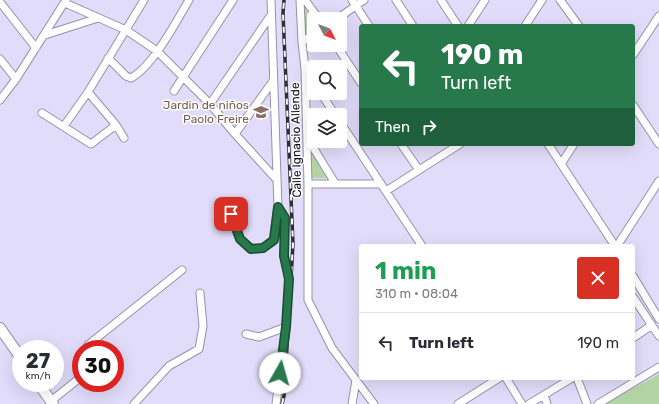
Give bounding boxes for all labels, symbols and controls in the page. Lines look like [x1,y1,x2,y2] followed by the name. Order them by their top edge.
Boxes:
[307,12,347,52] north arrow
[307,12,347,148] map controls
[441,38,524,71] text: 190 m
[375,40,427,92] icon: left
[307,60,347,100] button: search
[441,72,511,94] text: Turn left
[288,82,304,198] street label: Calle Ignacio Allende
[163,98,249,126] place label: Jardin de niños Paolo Freire
[252,103,270,121] school or university icon: Jardin de niños Paolo Freire
[307,108,347,148] button: layers
[418,116,440,138] icon: right
[375,118,410,136] text: Then
[214,197,248,231] pin
[220,203,242,225] icon: arrive
[375,257,436,285] text: 1 min
[577,257,619,299] button: close
[375,286,458,301] text: 310 m · 08:04
[375,332,397,354] icon: left
[409,334,474,352] text: Turn left
[577,334,619,352] text: 190 m
[72,340,124,392] speed limit sign: 30
[26,349,50,373] text: 27
[259,352,301,394] position arrow
[26,370,50,382] text: km/h

